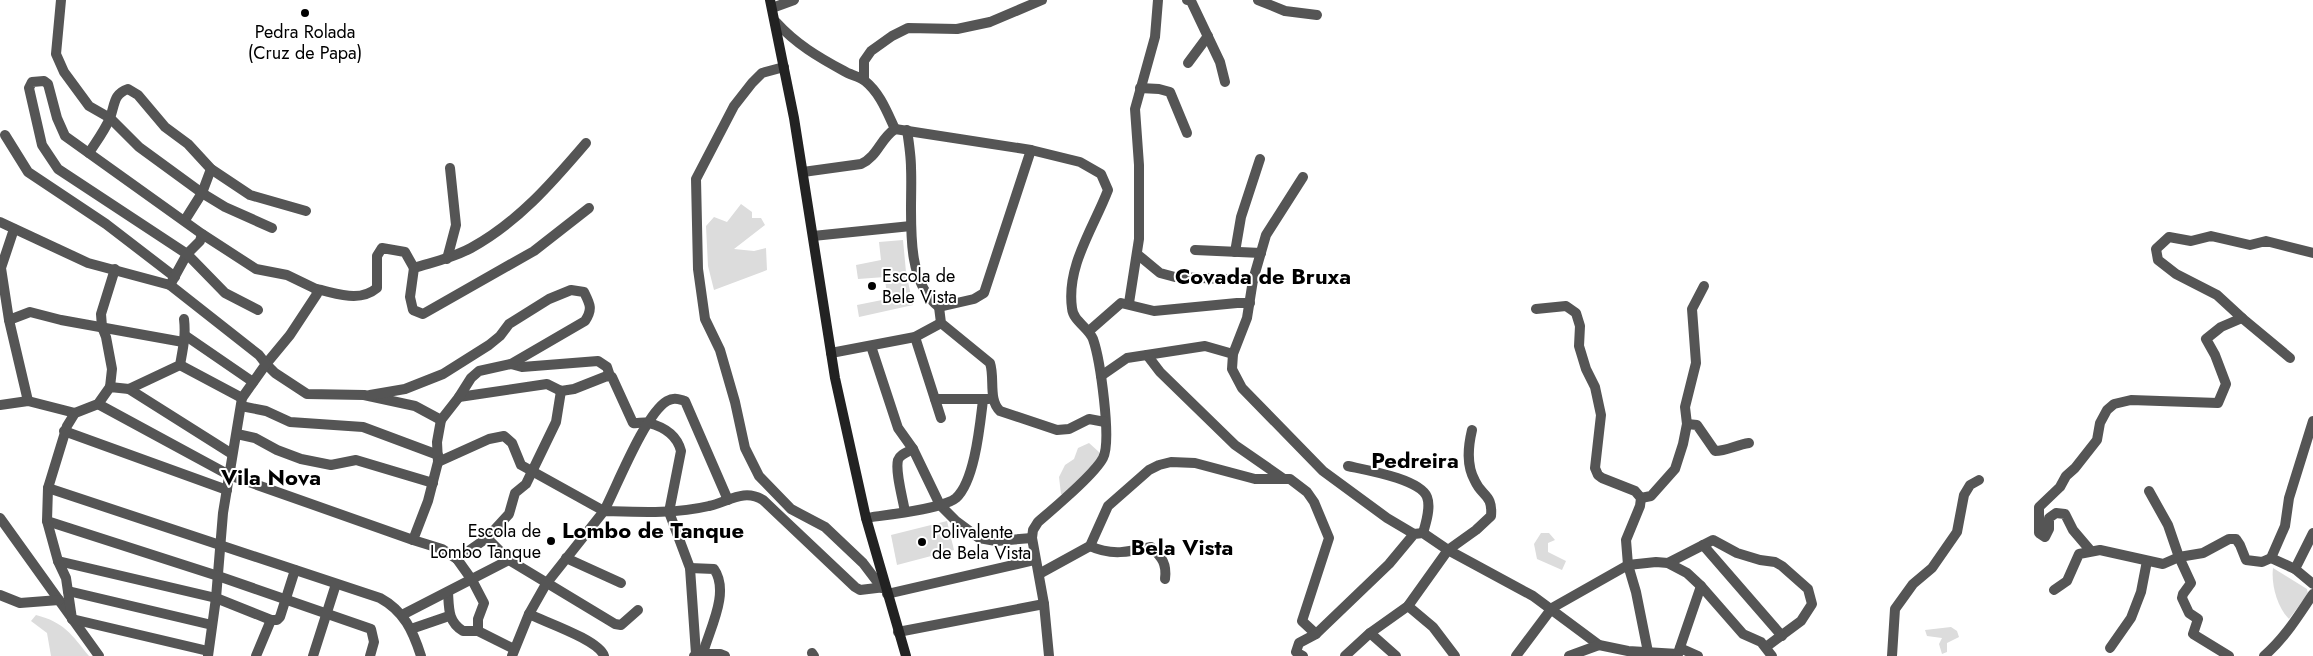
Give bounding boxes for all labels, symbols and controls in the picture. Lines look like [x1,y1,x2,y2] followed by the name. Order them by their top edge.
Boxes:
[299,7,311,19] marker: Pedra Rolada (Cruz de Papa)
[248,19,362,66] place label: Pedra Rolada (Cruz de Papa)
[1175,260,1351,292] district label: Covada de Bruxa
[882,263,957,310] place label: Escola de Bele Vista
[866,280,878,292] marker: Escola de Bele Vista
[1371,444,1459,476] district label: Pedreira
[220,461,321,493] district label: Vila Nova
[562,514,744,546] district label: Lombo de Tanque
[430,518,541,565] place label: Escola de Lombo Tanque
[932,519,1031,566] place label: Polivalente de Bela Vista
[1131,531,1233,563] district label: Bela Vista
[545,535,557,547] marker: Escola de Lombo Tanque
[916,536,928,548] marker: Polivalente de Bela Vista

